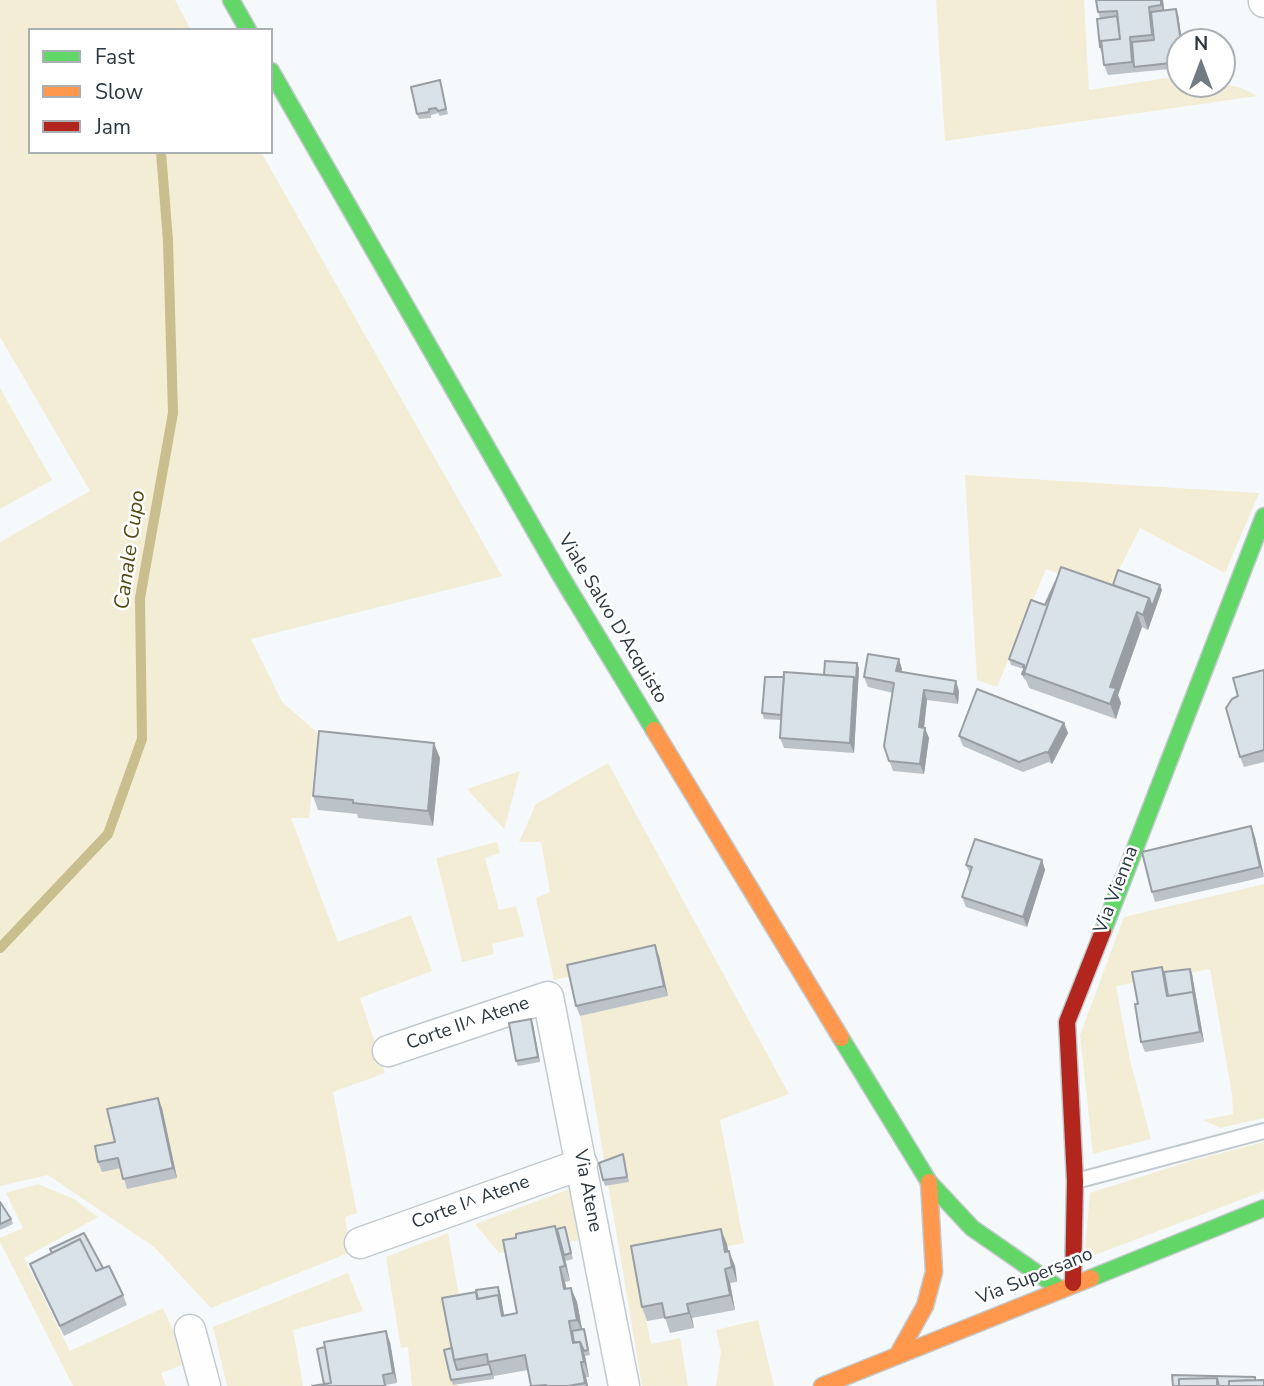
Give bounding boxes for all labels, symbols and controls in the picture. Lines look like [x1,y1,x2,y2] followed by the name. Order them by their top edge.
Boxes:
[28,28,273,154] legend
[1166,28,1236,98] north arrow
[1194,31,1208,57] text: N
[95,43,135,71] text: Fast
[95,78,143,106] text: Slow
[95,113,131,141] text: Jam
[110,489,152,611] water label: Canale Cupo
[552,530,672,708] street label: Viale Salvo D'Acquisto
[1090,843,1144,937] street label: Via Vienna
[403,992,533,1056] street label: Corte II^ Atene
[568,1148,606,1234] street label: Via Atene
[409,1171,533,1235] street label: Corte I^ Atene
[974,1243,1096,1311] street label: Via Supersano

